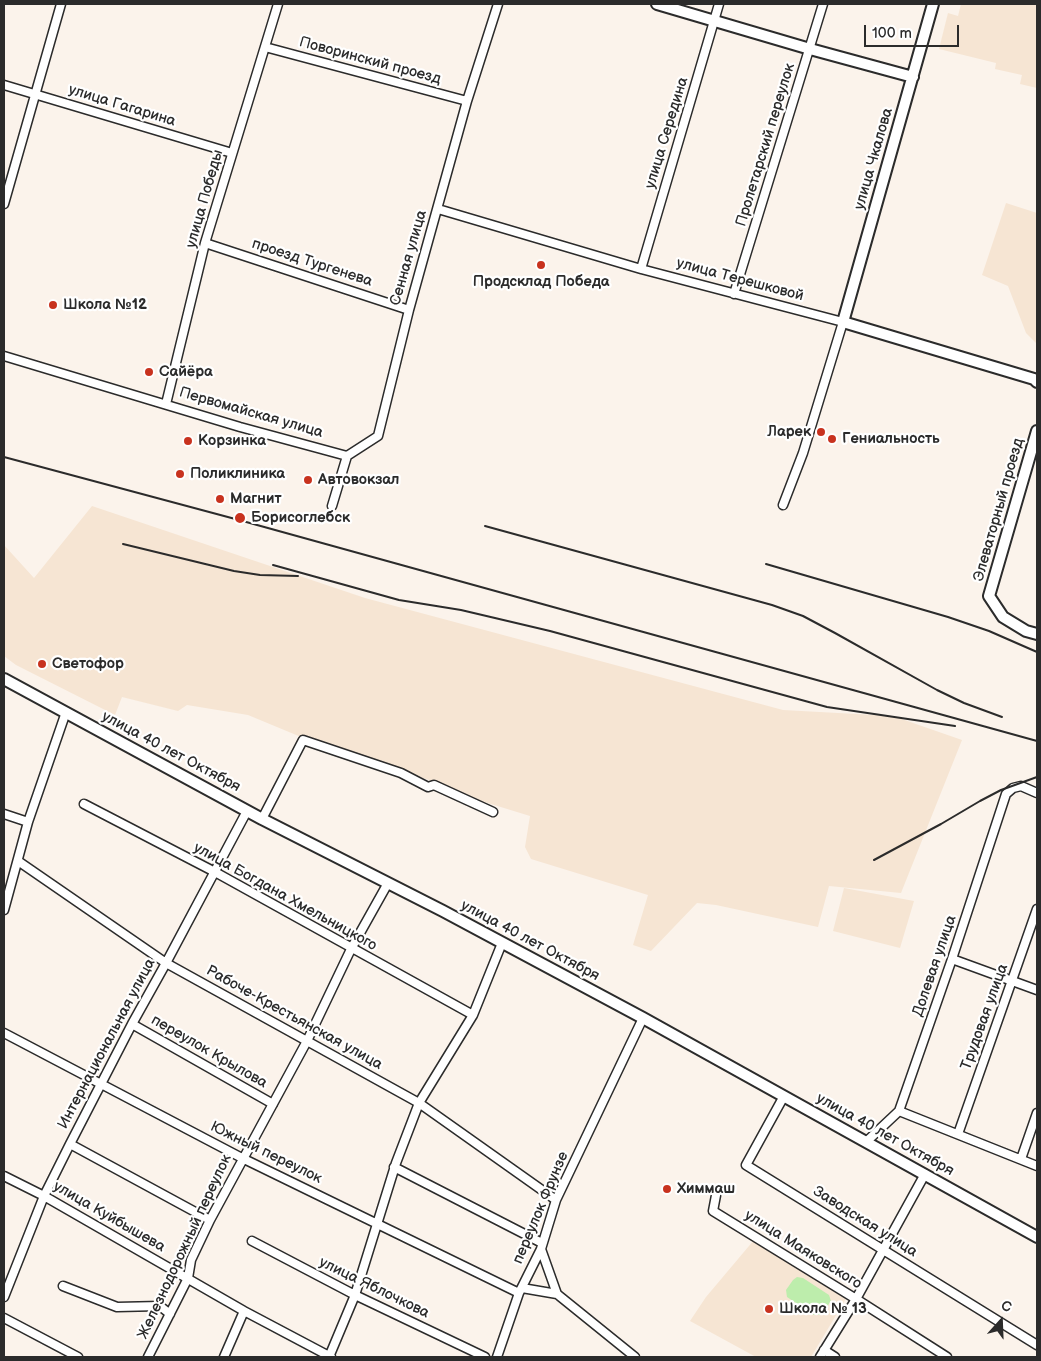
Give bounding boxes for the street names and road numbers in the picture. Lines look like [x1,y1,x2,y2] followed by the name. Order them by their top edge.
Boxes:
[297,33,443,89] street label: Поворинский проезд
[733,61,799,229] street label: Пролетарский переулок
[641,75,693,191] street label: улица Середина
[66,81,178,131] street label: улица Гагарина
[851,106,897,212] street label: улица Чкалова
[182,148,228,250] street label: улица Победы
[387,208,431,308] street label: Сенная улица
[250,235,374,291] street label: проезд Тургенева
[674,254,806,306] street label: улица Терешковой
[177,384,325,442] street label: Первомайская улица
[970,436,1028,584] street label: Элеваторный проезд
[99,708,243,796] street label: улица 40 лет Октября
[190,839,380,955] street label: улица Богдана Хмельницкого
[458,897,602,985] street label: улица 40 лет Октября
[909,913,961,1019] street label: Долевая улица
[54,956,160,1132] street label: Интернациональная улица
[957,961,1013,1073] street label: Трудовая улица
[203,962,385,1074] street label: Рабоче-Крестьянская улица
[148,1011,270,1093] street label: переулок Крылова
[813,1090,957,1180] street label: улица 40 лет Октября
[207,1118,325,1188] street label: Южный переулок
[509,1149,573,1267] street label: переулок Фрунзе
[134,1152,236,1342] street label: Железнодорожный переулок
[50,1178,168,1256] street label: улица Куйбышева
[809,1183,921,1261] street label: Заводская улица
[741,1207,865,1293] street label: улица Маяковского
[316,1253,432,1323] street label: улица Яблочкова

